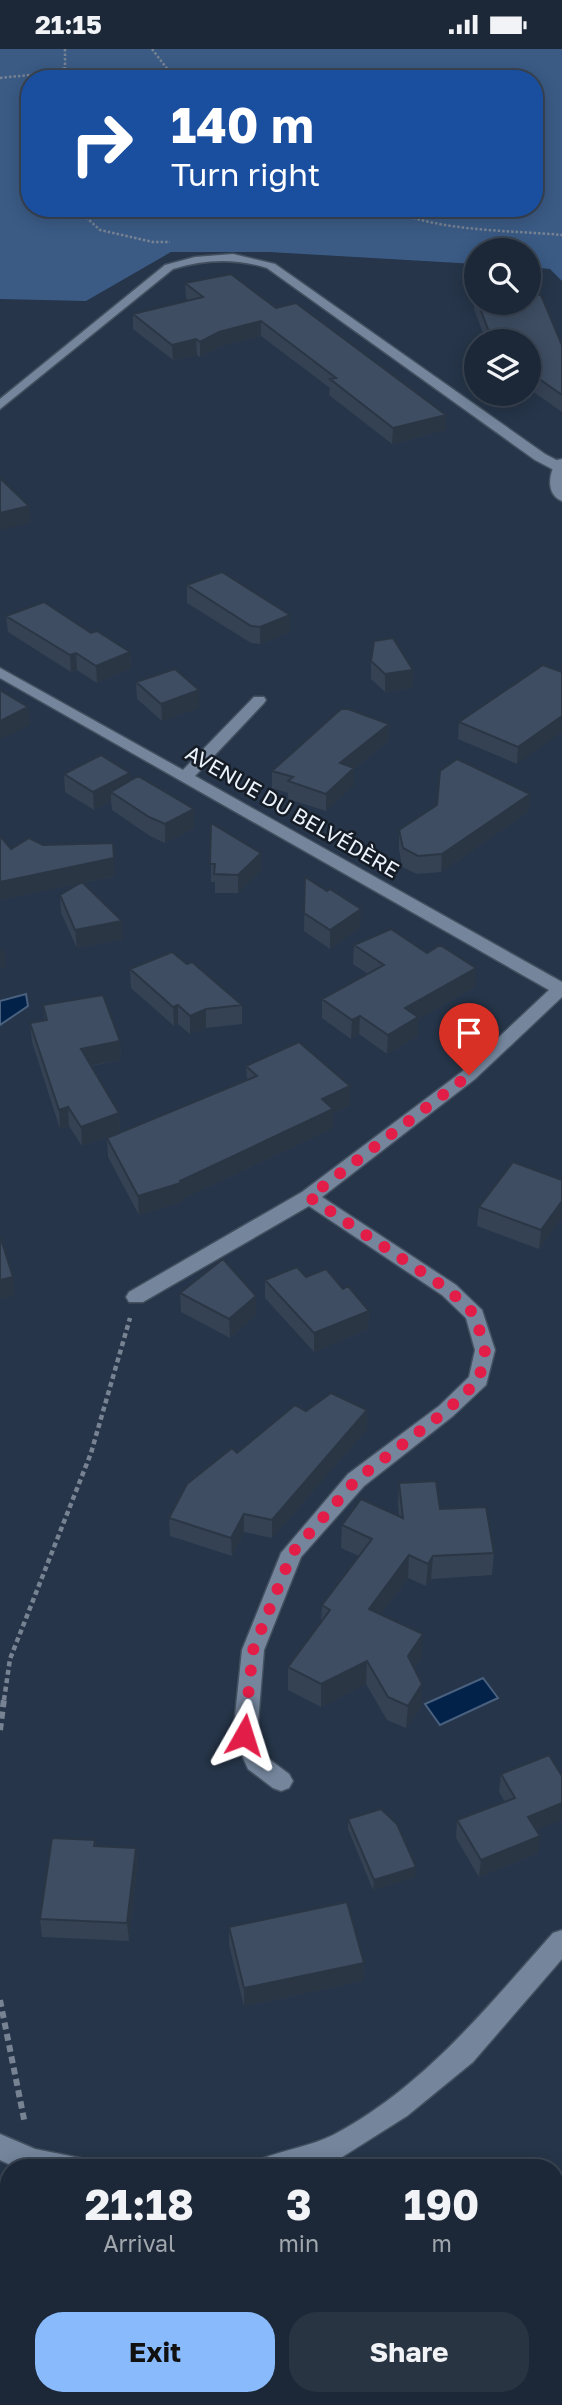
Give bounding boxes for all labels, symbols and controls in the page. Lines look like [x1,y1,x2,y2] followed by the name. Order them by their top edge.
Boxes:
[35,9,102,40] text: 21:15
[171,95,314,154] text: 140 m
[56,98,147,189] icon: right
[171,155,320,193] text: Turn right
[464,238,541,406] map controls
[464,238,541,315] button: search
[464,329,541,406] button: layers
[181,739,404,883] street label: AVENUE DU BELVÉDÈRE
[439,1003,499,1075] pin
[450,1014,488,1052] icon: arrive
[207,1698,281,1772] position arrow
[85,2179,194,2229] text: 21:18
[286,2179,312,2229] text: 3
[404,2179,479,2229] text: 190
[103,2229,175,2257] text: Arrival
[278,2229,319,2257] text: min
[431,2229,452,2257] text: m
[35,2312,275,2392] button: Exit
[289,2312,529,2392] button: Share

